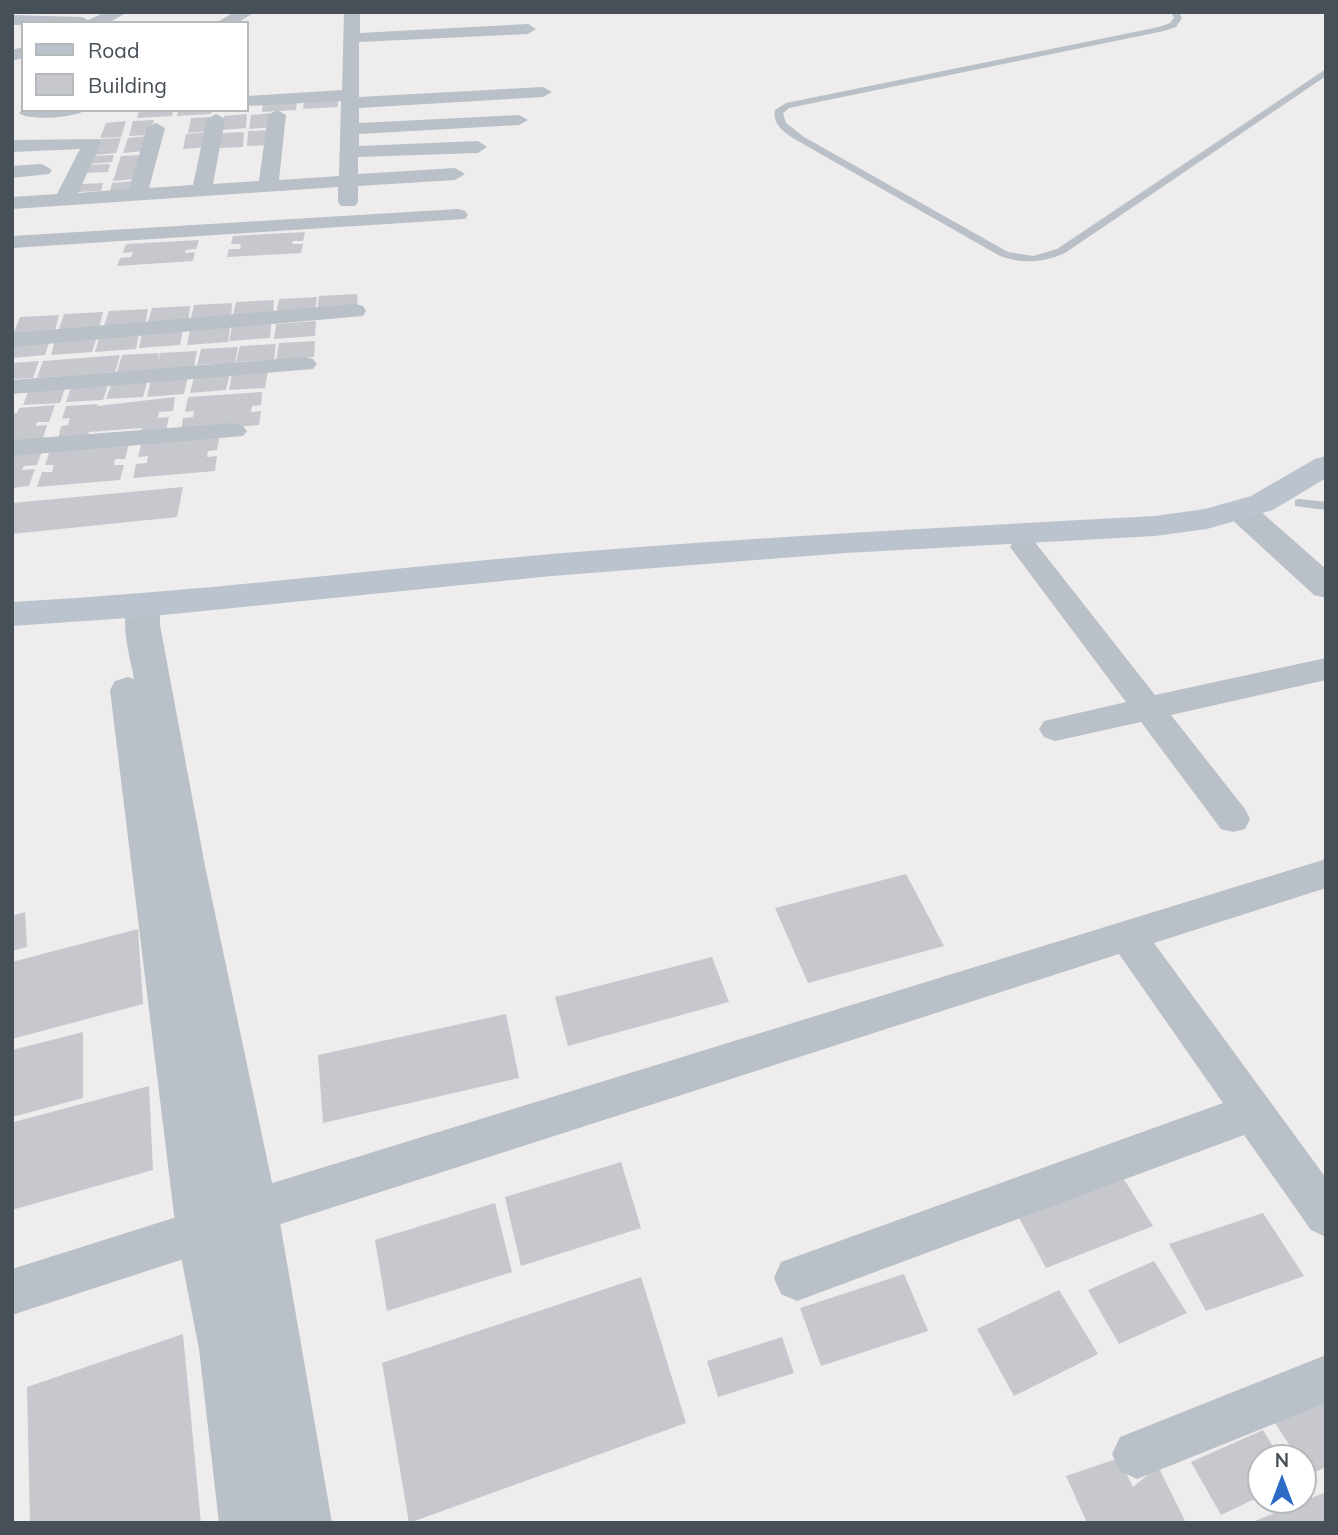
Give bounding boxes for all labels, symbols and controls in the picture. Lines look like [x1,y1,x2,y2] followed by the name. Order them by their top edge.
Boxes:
[21,21,248,112] legend
[88,37,139,63] text: Road
[88,72,167,98] text: Building
[1247,1444,1317,1514] north arrow
[1275,1448,1289,1472] text: N

